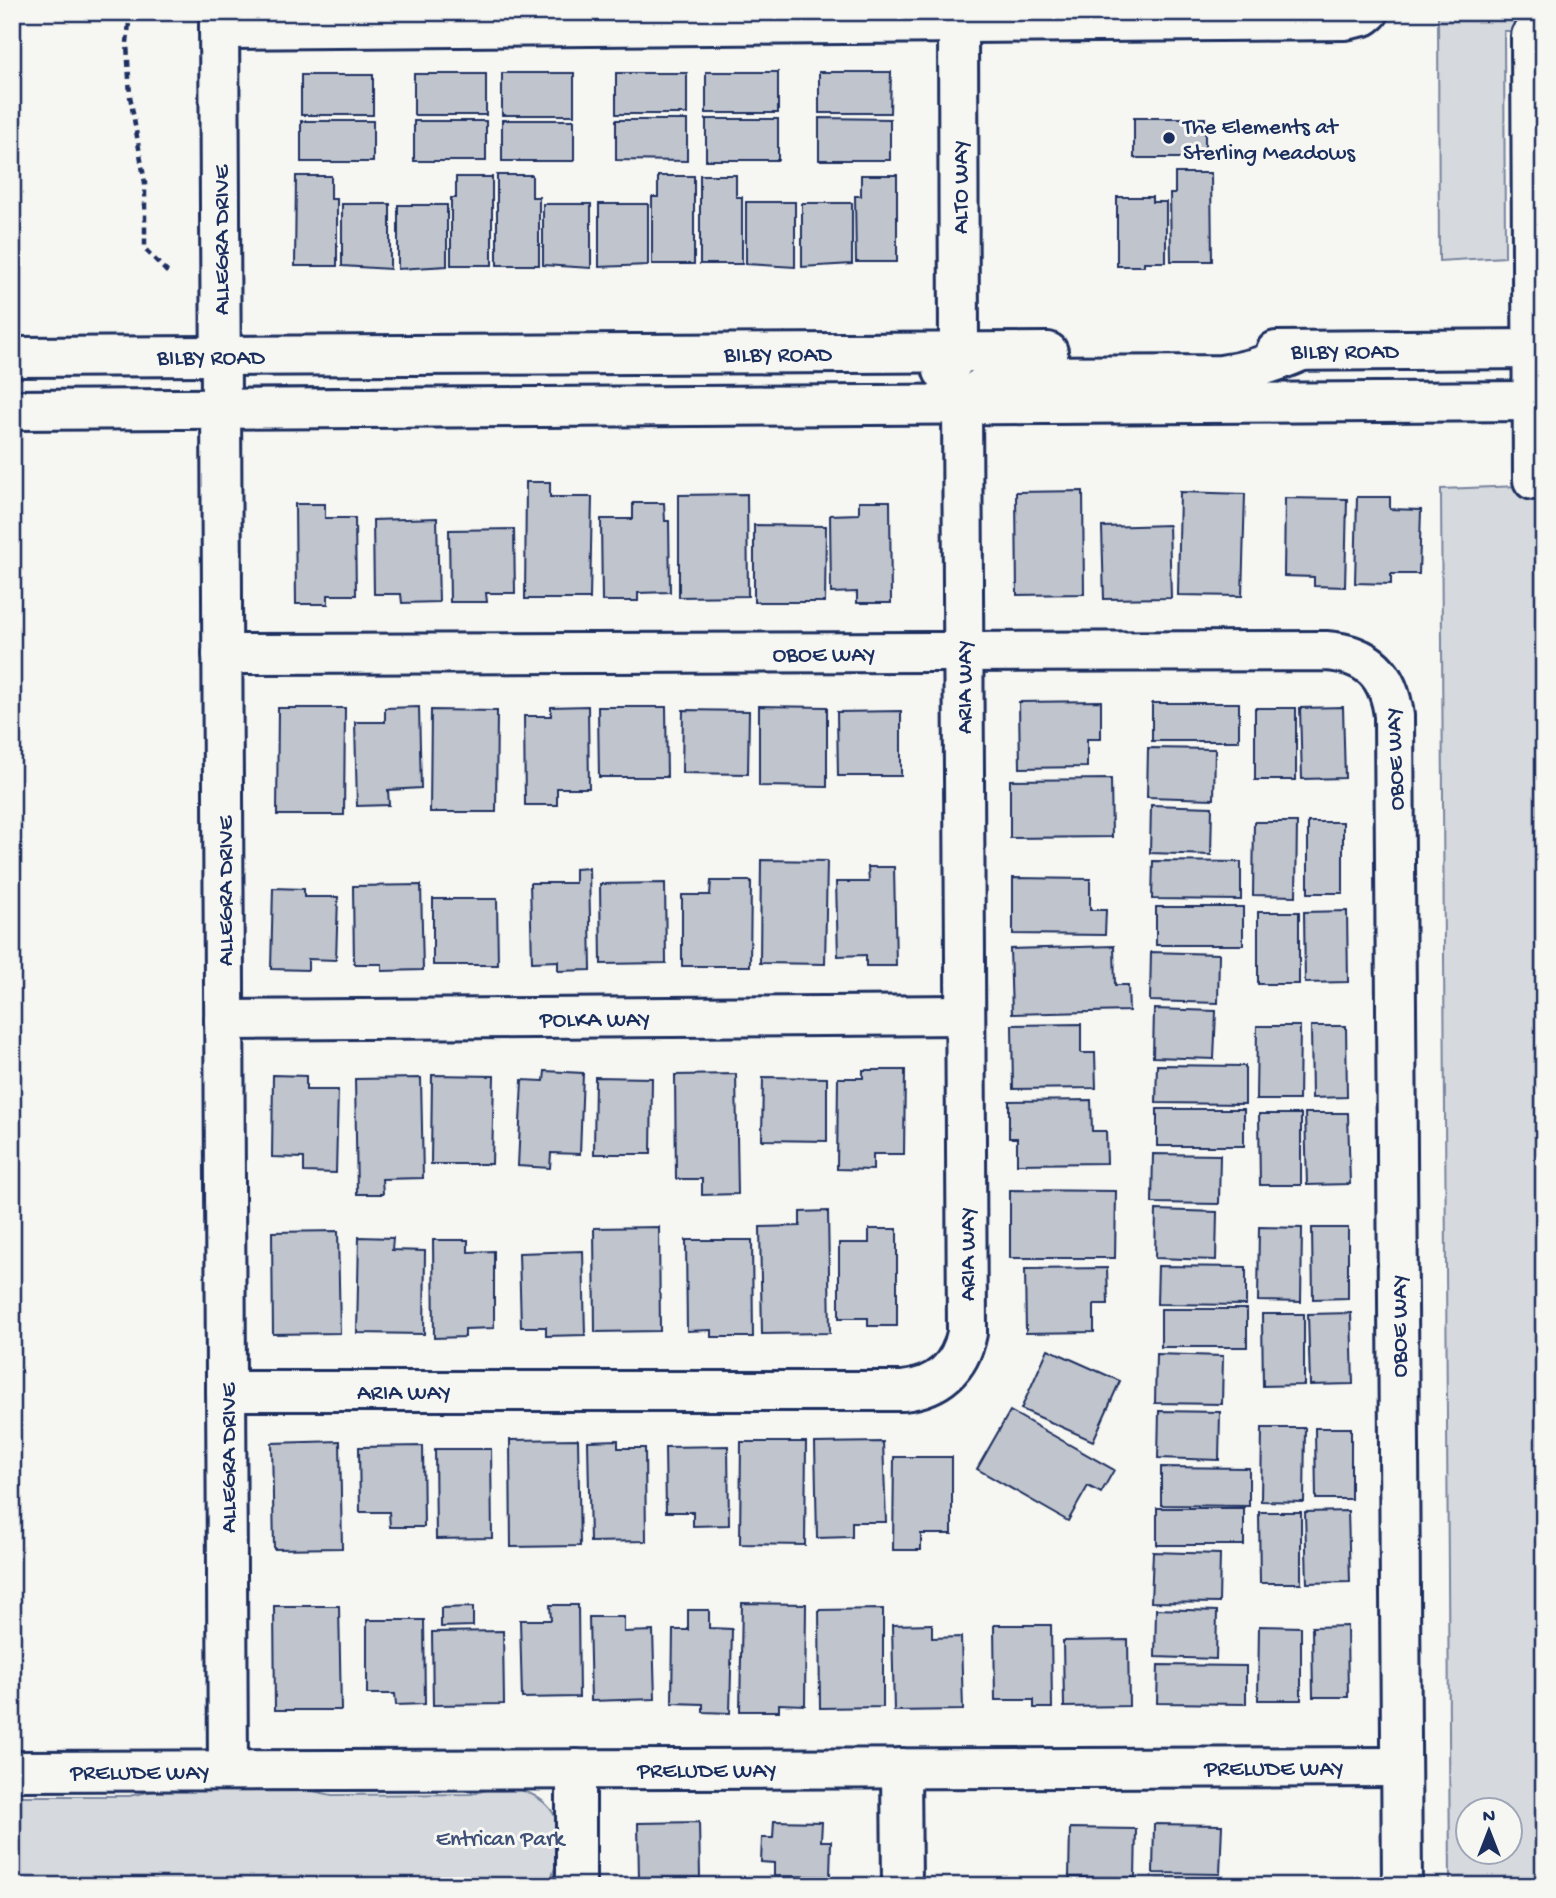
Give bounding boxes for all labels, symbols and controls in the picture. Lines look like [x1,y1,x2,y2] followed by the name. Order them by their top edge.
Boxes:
[1181,115,1355,168] place label: The Elements at Sterling Meadows
[1161,130,1177,146] marker: The Elements at Sterling Meadows
[949,140,976,234] street label: ALTO WAY
[210,163,237,315] street label: ALLEGRA DRIVE
[1290,340,1400,367] street label: BILBY ROAD
[723,343,833,370] street label: BILBY ROAD
[156,346,266,373] street label: BILBY ROAD
[953,640,980,734] street label: ARIA WAY
[772,643,876,670] street label: OBOE WAY
[1381,707,1412,811] street label: OBOE WAY
[214,814,241,966] street label: ALLEGRA DRIVE
[539,1008,650,1035] street label: POLKA WAY
[956,1207,983,1301] street label: ARIA WAY
[1388,1274,1415,1378] street label: OBOE WAY
[217,1381,244,1533] street label: ALLEGRA DRIVE
[357,1381,451,1408] street label: ARIA WAY
[1203,1757,1344,1784] street label: PRELUDE WAY
[636,1759,777,1786] street label: PRELUDE WAY
[69,1761,210,1788] street label: PRELUDE WAY
[1454,1797,1524,1867] north arrow
[1483,1806,1495,1829] text: N
[436,1827,567,1854] park label: Entrican Park

